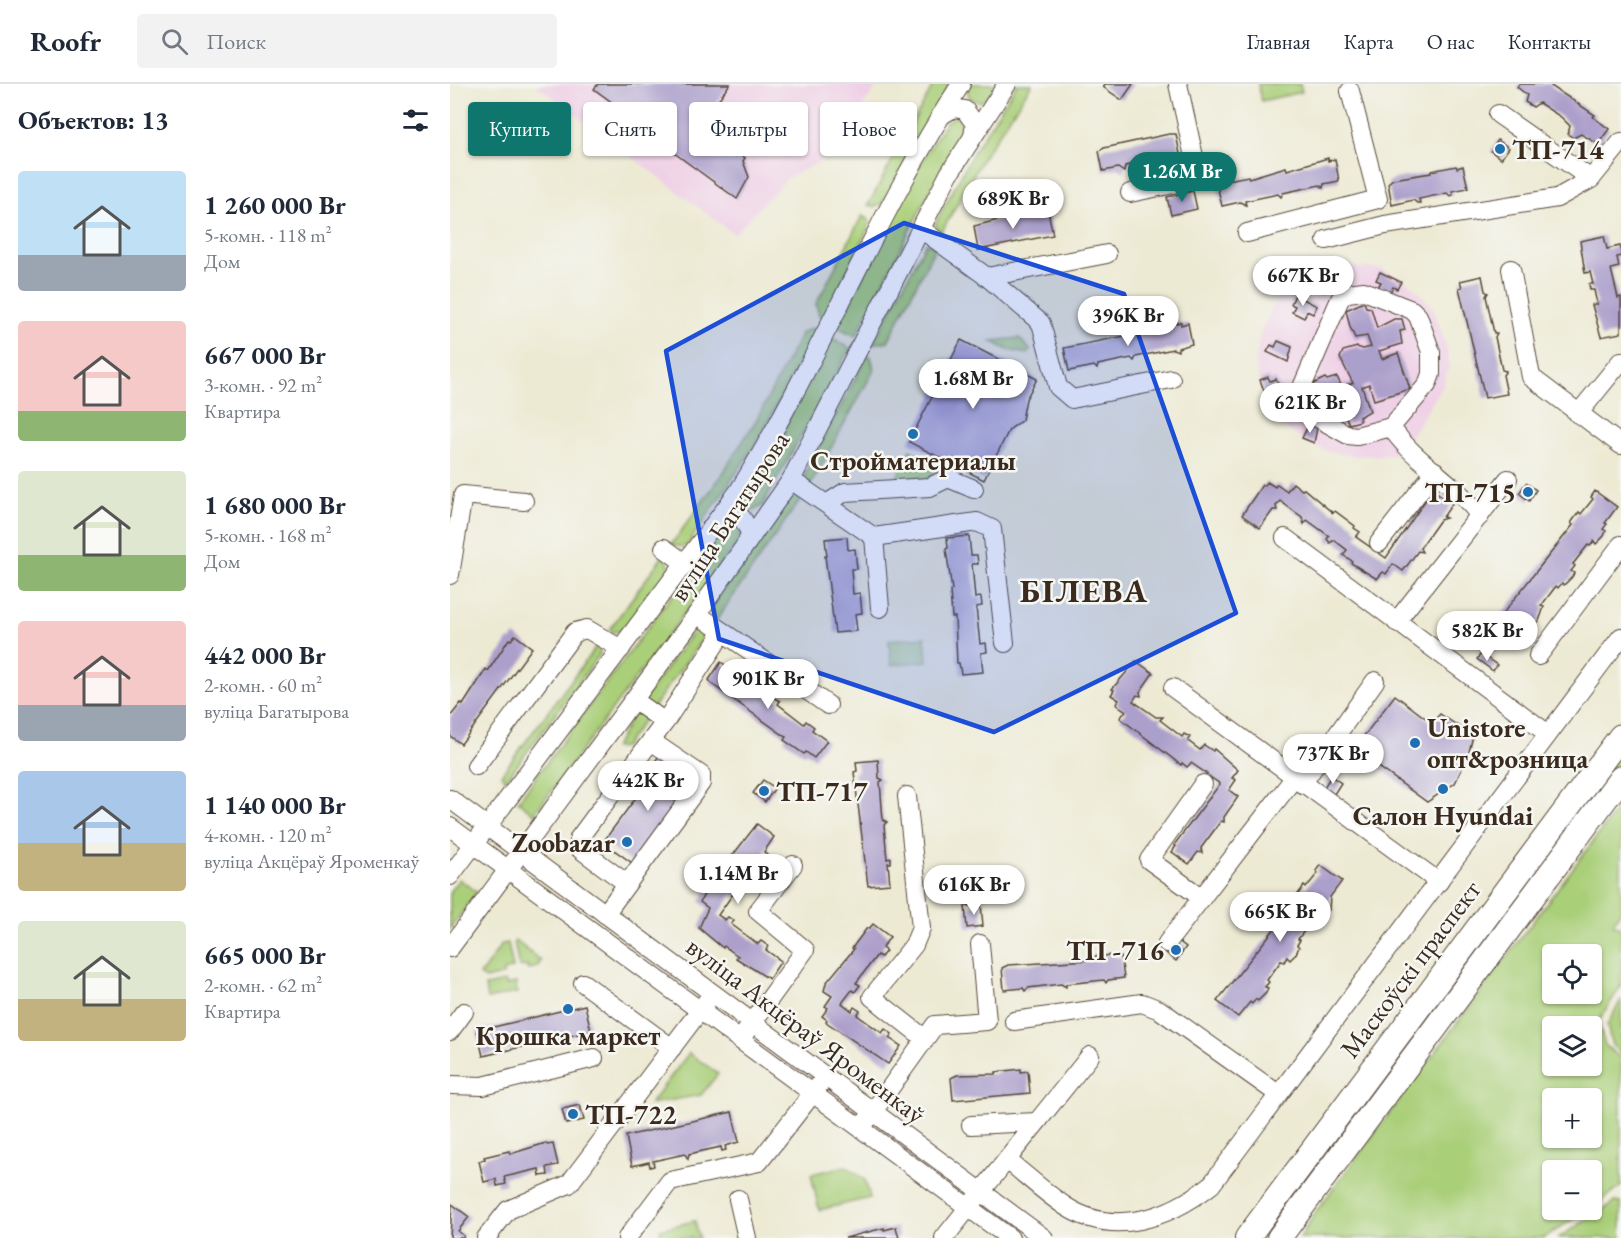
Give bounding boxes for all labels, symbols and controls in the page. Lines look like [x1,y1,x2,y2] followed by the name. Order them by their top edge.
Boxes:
[137,14,557,68] search box
[30,23,101,59] text: Roofr
[158,25,191,58] icon: search
[206,27,266,56] text: Поиск
[1246,28,1310,55] text: Главная
[1343,28,1394,55] text: Карта
[1427,28,1475,55] text: О нас
[1508,28,1591,55] text: Контакты
[468,102,571,156] chip: Купить
[583,102,677,156] chip: Снять
[689,102,808,156] chip: Фильтры
[820,102,917,156] chip: Новое
[18,103,169,137] text: Объектов: 13
[399,104,432,137] icon: filters
[1512,132,1604,167] place label: ТП-714
[1493,142,1507,156] marker: ТП-714
[1120,152,1244,203] pin: 1.26M Br
[1142,158,1222,184] text: 1.26M Br
[958,179,1068,230] pin: 689K Br
[977,185,1049,211] text: 689K Br
[204,188,346,222] text: 1 260 000 Br
[66,195,138,267] icon: home
[204,222,332,248] text: 5-комн. · 118 m²
[204,248,240,274] text: Дом
[1248,256,1358,307] pin: 667K Br
[1267,262,1339,288] text: 667K Br
[1073,296,1183,347] pin: 396K Br
[1092,302,1164,328] text: 396K Br
[204,338,326,372] text: 667 000 Br
[66,345,138,417] icon: home
[911,359,1035,410] pin: 1.68M Br
[933,365,1013,391] text: 1.68M Br
[204,372,322,398] text: 3-комн. · 92 m²
[1255,383,1365,434] pin: 621K Br
[1274,389,1346,415] text: 621K Br
[204,398,281,424] text: Квартира
[661,424,797,608] street label: вуліца Багатырова
[906,427,920,441] marker: Стройматериалы
[810,443,1016,478] place label: Стройматериалы
[1425,475,1516,510] place label: ТП-715
[1521,485,1535,499] marker: ТП-715
[204,488,346,522] text: 1 680 000 Br
[66,495,138,567] icon: home
[204,522,332,548] text: 5-комн. · 168 m²
[204,548,240,574] text: Дом
[1019,569,1149,612] district label: БІЛЕВА
[1432,611,1542,662] pin: 582K Br
[1451,617,1523,643] text: 582K Br
[204,638,326,672] text: 442 000 Br
[66,645,138,717] icon: home
[713,659,823,710] pin: 901K Br
[732,665,804,691] text: 901K Br
[204,672,322,698] text: 2-комн. · 60 m²
[204,698,349,724] text: вуліца Багатырова
[1427,710,1589,776] place label: Unistore опт&розница
[1278,734,1388,785] pin: 737K Br
[1408,736,1422,750] marker: Unistore опт&розница
[1297,740,1369,766] text: 737K Br
[593,761,703,812] pin: 442K Br
[612,767,684,793] text: 442K Br
[776,774,868,809] place label: ТП-717
[1436,782,1450,796] marker: Салон Hyundai
[757,784,771,798] marker: ТП-717
[204,788,346,822] text: 1 140 000 Br
[66,795,138,867] icon: home
[1353,798,1533,833] place label: Салон Hyundai
[204,822,332,848] text: 4-комн. · 120 m²
[512,825,616,860] place label: Zoobazar
[620,835,634,849] marker: Zoobazar
[204,848,419,874] text: вуліца Акцёраў Яроменкаў
[676,854,800,905] pin: 1.14M Br
[698,860,778,886] text: 1.14M Br
[919,865,1029,916] pin: 616K Br
[938,871,1010,897] text: 616K Br
[1332,873,1488,1065] street label: Маскоўскі праспект
[1225,892,1335,943] pin: 665K Br
[1244,898,1316,924] text: 665K Br
[679,929,933,1132] street label: вуліца Акцёраў Яроменкаў
[1066,933,1164,968] place label: ТП -716
[204,938,326,972] text: 665 000 Br
[1169,943,1183,957] marker: ТП -716
[1542,944,1602,1220] map controls
[1542,944,1602,1004] button: locate
[66,945,138,1017] icon: home
[204,972,322,998] text: 2-комн. · 62 m²
[204,998,281,1024] text: Квартира
[561,1002,575,1016] marker: Крошка маркет
[1542,1016,1602,1076] button: layers
[476,1018,660,1053] place label: Крошка маркет
[1542,1088,1602,1148] button: +
[585,1097,676,1132] place label: ТП-722
[566,1107,580,1121] marker: ТП-722
[1542,1160,1602,1220] button: −

